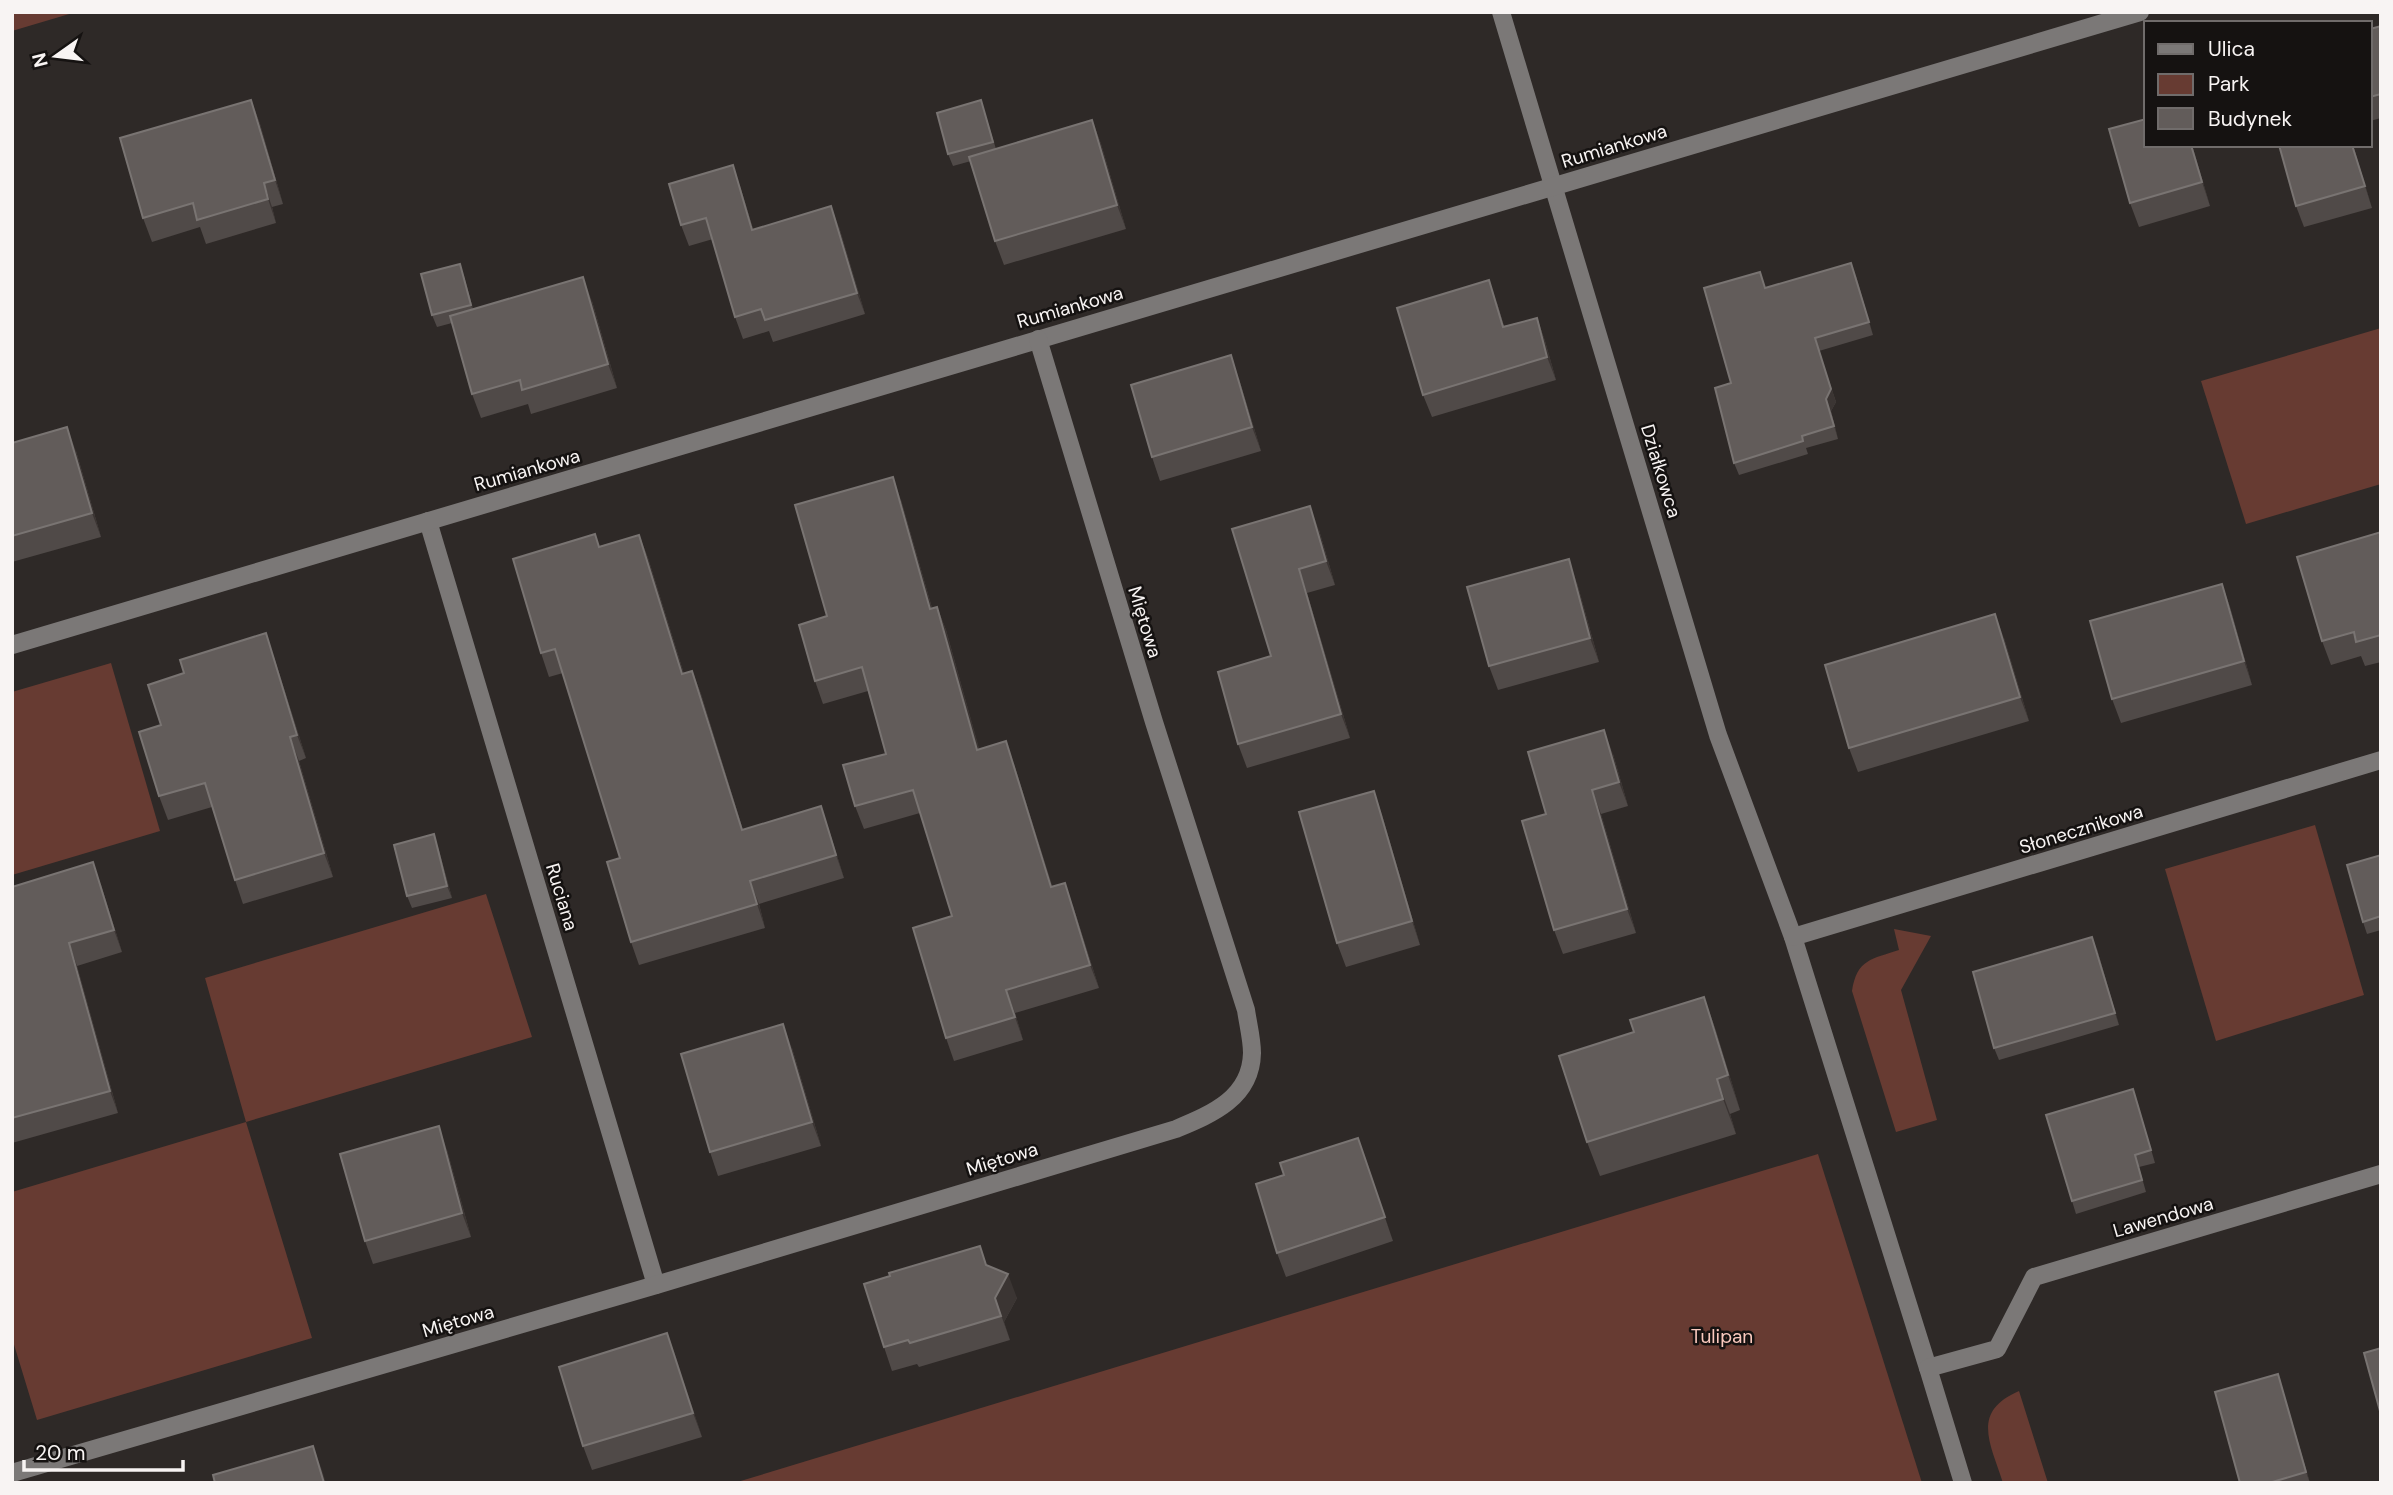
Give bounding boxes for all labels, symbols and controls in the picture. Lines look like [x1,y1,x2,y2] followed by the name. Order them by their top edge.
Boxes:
[21,21,91,91] north arrow
[2144,21,2372,147] legend
[2208,35,2255,63] text: Ulica
[26,50,54,70] text: N
[2208,70,2250,98] text: Park
[2208,105,2293,133] text: Budynek
[1558,118,1670,174] street label: Rumiankowa
[1014,280,1126,334] street label: Rumiankowa
[1635,421,1687,521] street label: Działkowca
[471,443,583,497] street label: Rumiankowa
[1122,583,1168,661] street label: Miętowa
[2016,798,2146,860] street label: Słonecznikowa
[540,860,584,934] street label: Ruciana
[963,1136,1041,1182] street label: Miętowa
[2110,1191,2216,1243] street label: Lawendowa
[419,1299,497,1343] street label: Miętowa
[1691,1324,1753,1349] park label: Tulipan
[24,1428,184,1472] scale bar
[35,1439,86,1467] text: 20 m

